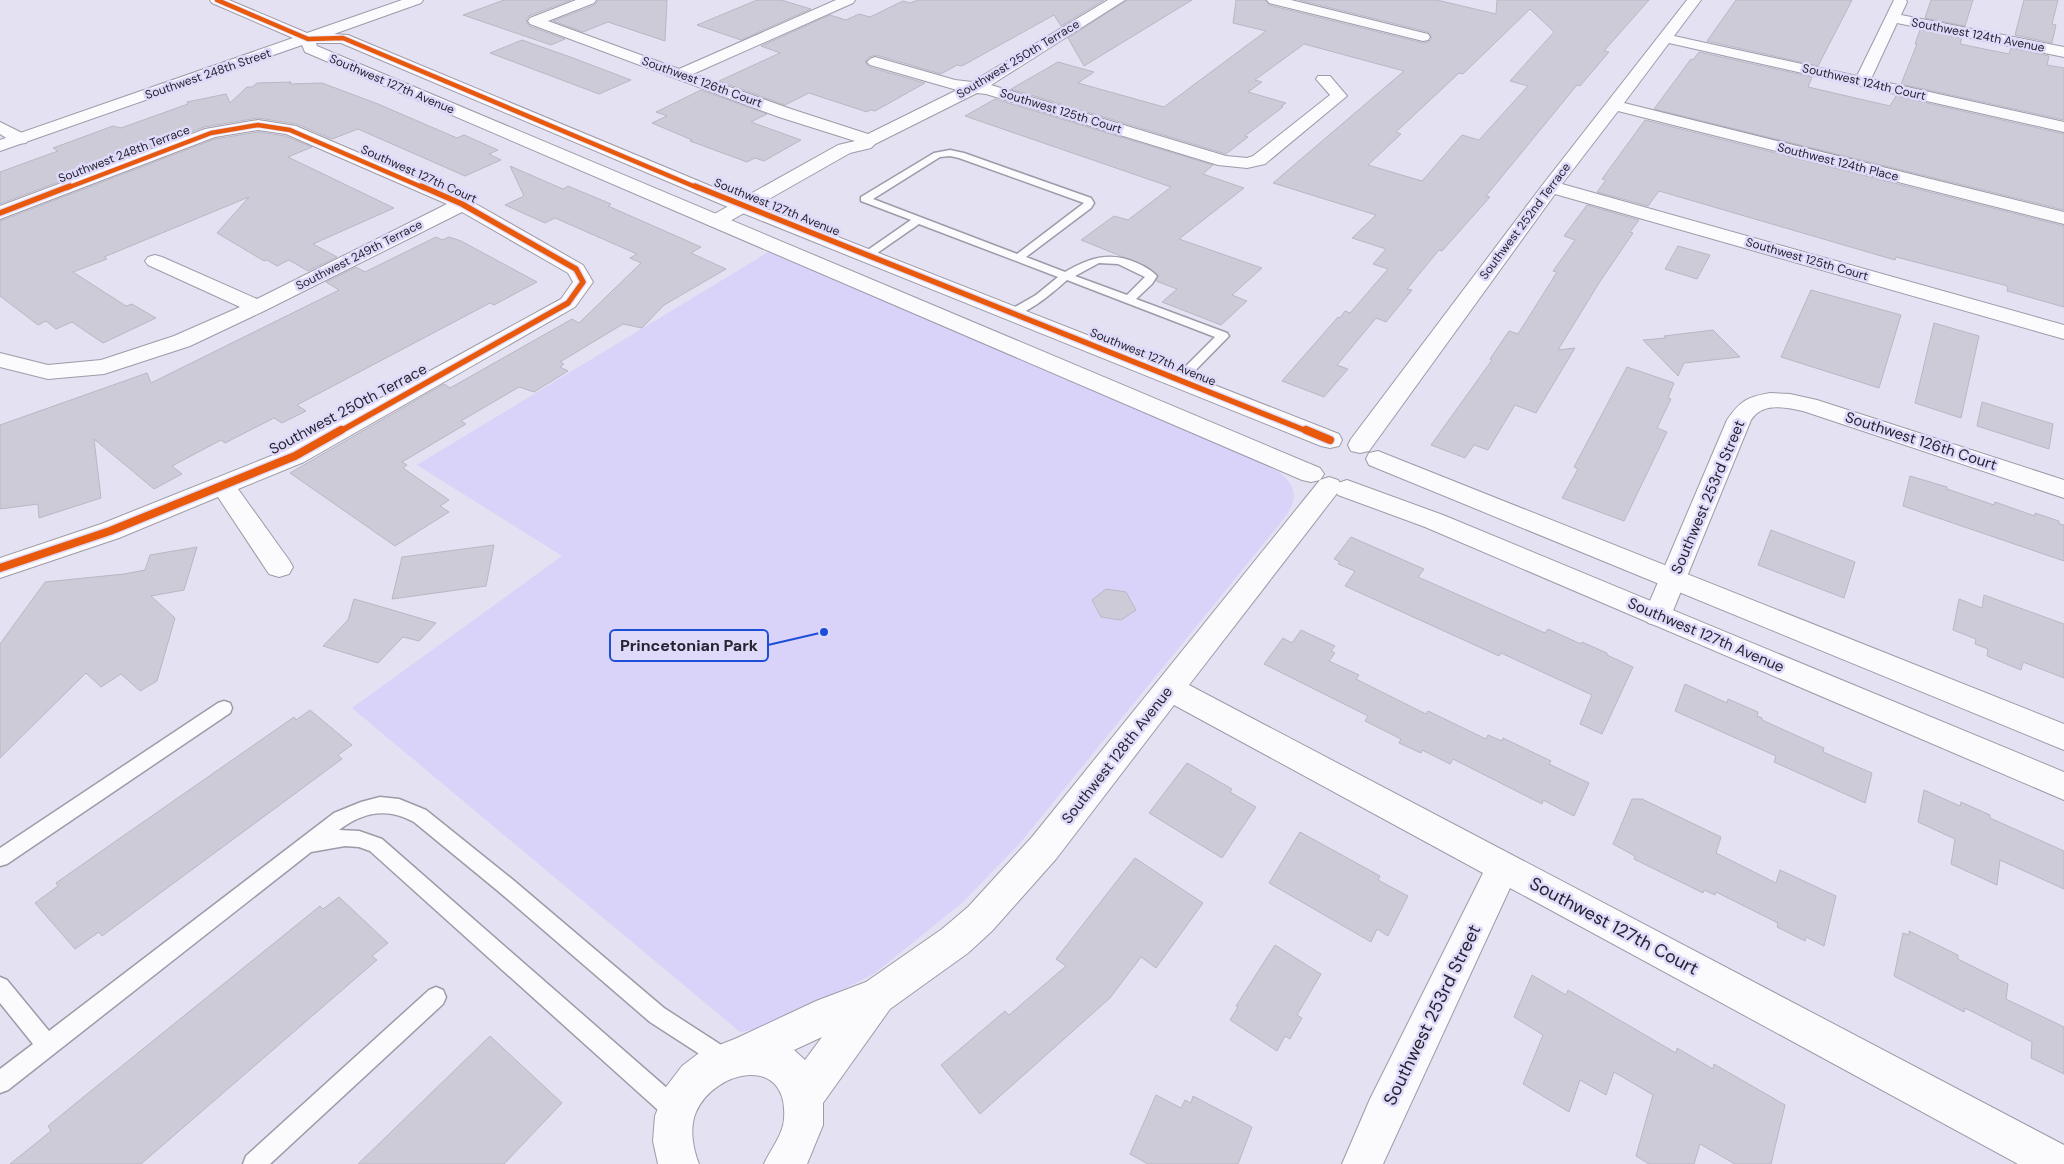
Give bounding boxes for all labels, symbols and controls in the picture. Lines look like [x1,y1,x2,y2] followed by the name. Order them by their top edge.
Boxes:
[1910,14,2046,56] street label: Southwest 124th Avenue
[954,16,1083,102] street label: Southwest 250th Terrace
[143,45,273,103] street label: Southwest 248th Street
[327,50,457,118] street label: Southwest 127th Avenue
[640,53,765,111] street label: Southwest 126th Court
[1801,60,1928,104] street label: Southwest 124th Court
[998,85,1124,137] street label: Southwest 125th Court
[56,121,192,186] street label: Southwest 248th Terrace
[1776,139,1900,185] street label: Southwest 124th Place
[358,141,480,207] street label: Southwest 127th Court
[1476,159,1574,283] street label: Southwest 252nd Terrace
[712,174,842,240] street label: Southwest 127th Avenue
[293,216,425,294] street label: Southwest 249th Terrace
[1744,234,1870,284] street label: Southwest 125th Court
[1088,324,1218,390] street label: Southwest 127th Avenue
[266,359,430,459] street label: Southwest 250th Terrace
[1843,407,2000,475] street label: Southwest 126th Court
[1667,417,1750,577] street label: Southwest 253rd Street
[1625,593,1787,677] street label: Southwest 127th Avenue
[610,630,768,661] callout: Princetonian Park
[620,635,759,656] text: Princetonian Park
[1057,682,1177,828] street label: Southwest 128th Avenue
[1525,871,1703,981] street label: Southwest 127th Court
[1378,921,1486,1109] street label: Southwest 253rd Street

